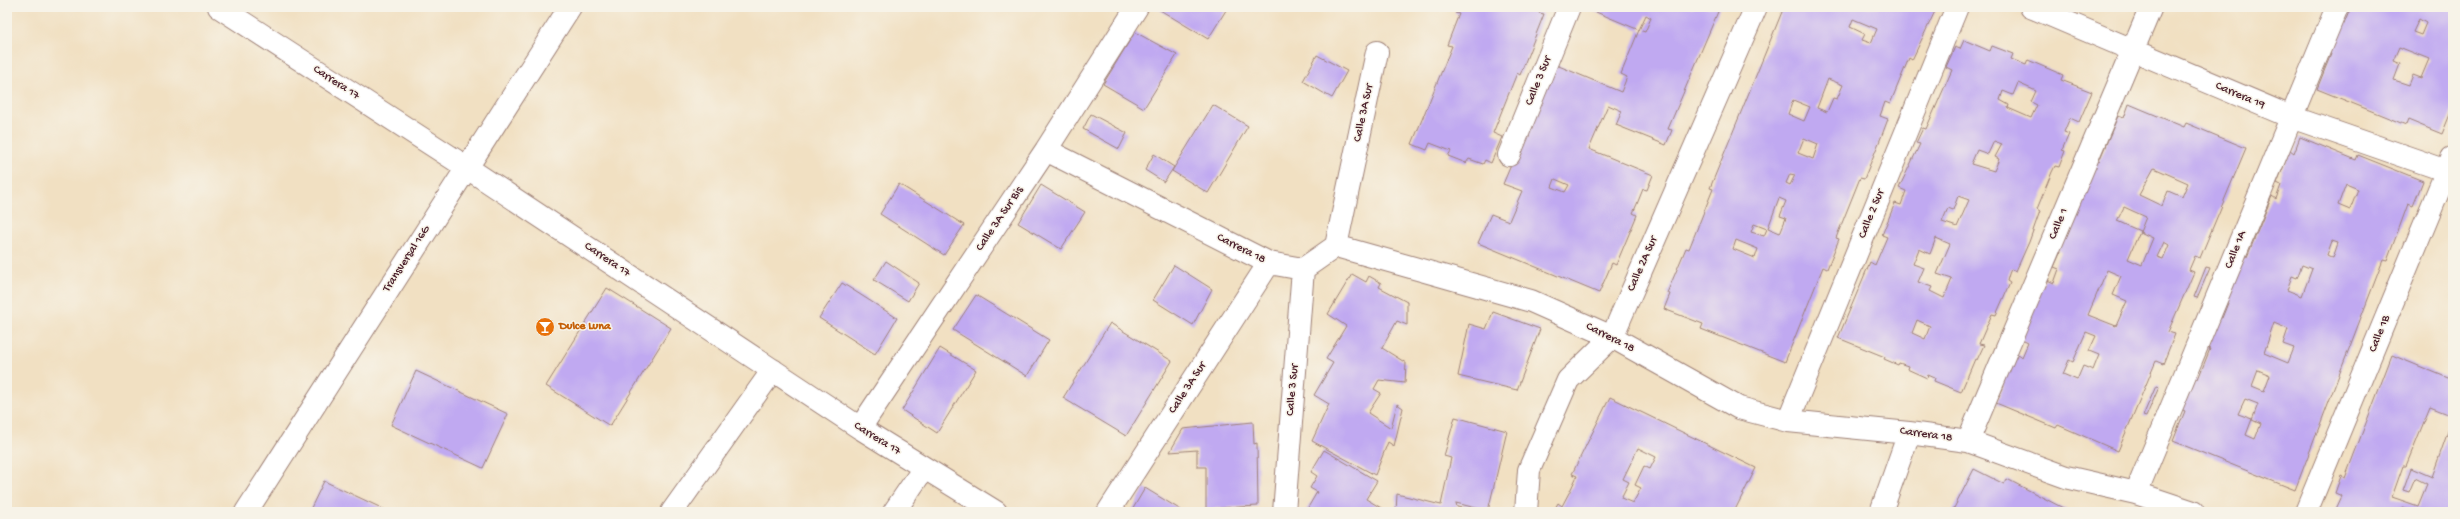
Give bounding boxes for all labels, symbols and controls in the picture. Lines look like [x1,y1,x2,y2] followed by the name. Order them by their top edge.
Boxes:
[1523,53,1556,108] street label: Calle 3 Sur
[310,63,363,104] street label: Carrera 17
[2213,79,2267,113] street label: Carrera 19
[1351,81,1377,143] street label: Calle 3A Sur
[973,183,1027,254] street label: Calle 3A Sur Bis
[1856,186,1889,241] street label: Calle 2 Sur
[2046,206,2072,242] street label: Calle 1
[380,223,434,296] street label: Transversal 16G
[2222,228,2250,271] street label: Calle 1A
[1214,231,1268,267] street label: Carrera 18
[1625,233,1662,294] street label: Calle 2A Sur
[581,239,633,281] street label: Carrera 17
[2366,313,2394,354] street label: Calle 1B
[534,316,556,338] bar icon: Dulce Luna
[558,320,612,334] place label: Dulce Luna
[1583,320,1637,356] street label: Carrera 18
[1166,358,1211,417] street label: Calle 3A Sur
[1284,362,1302,417] street label: Calle 3 Sur
[851,419,904,459] street label: Carrera 17
[1899,424,1954,446] street label: Carrera 18

